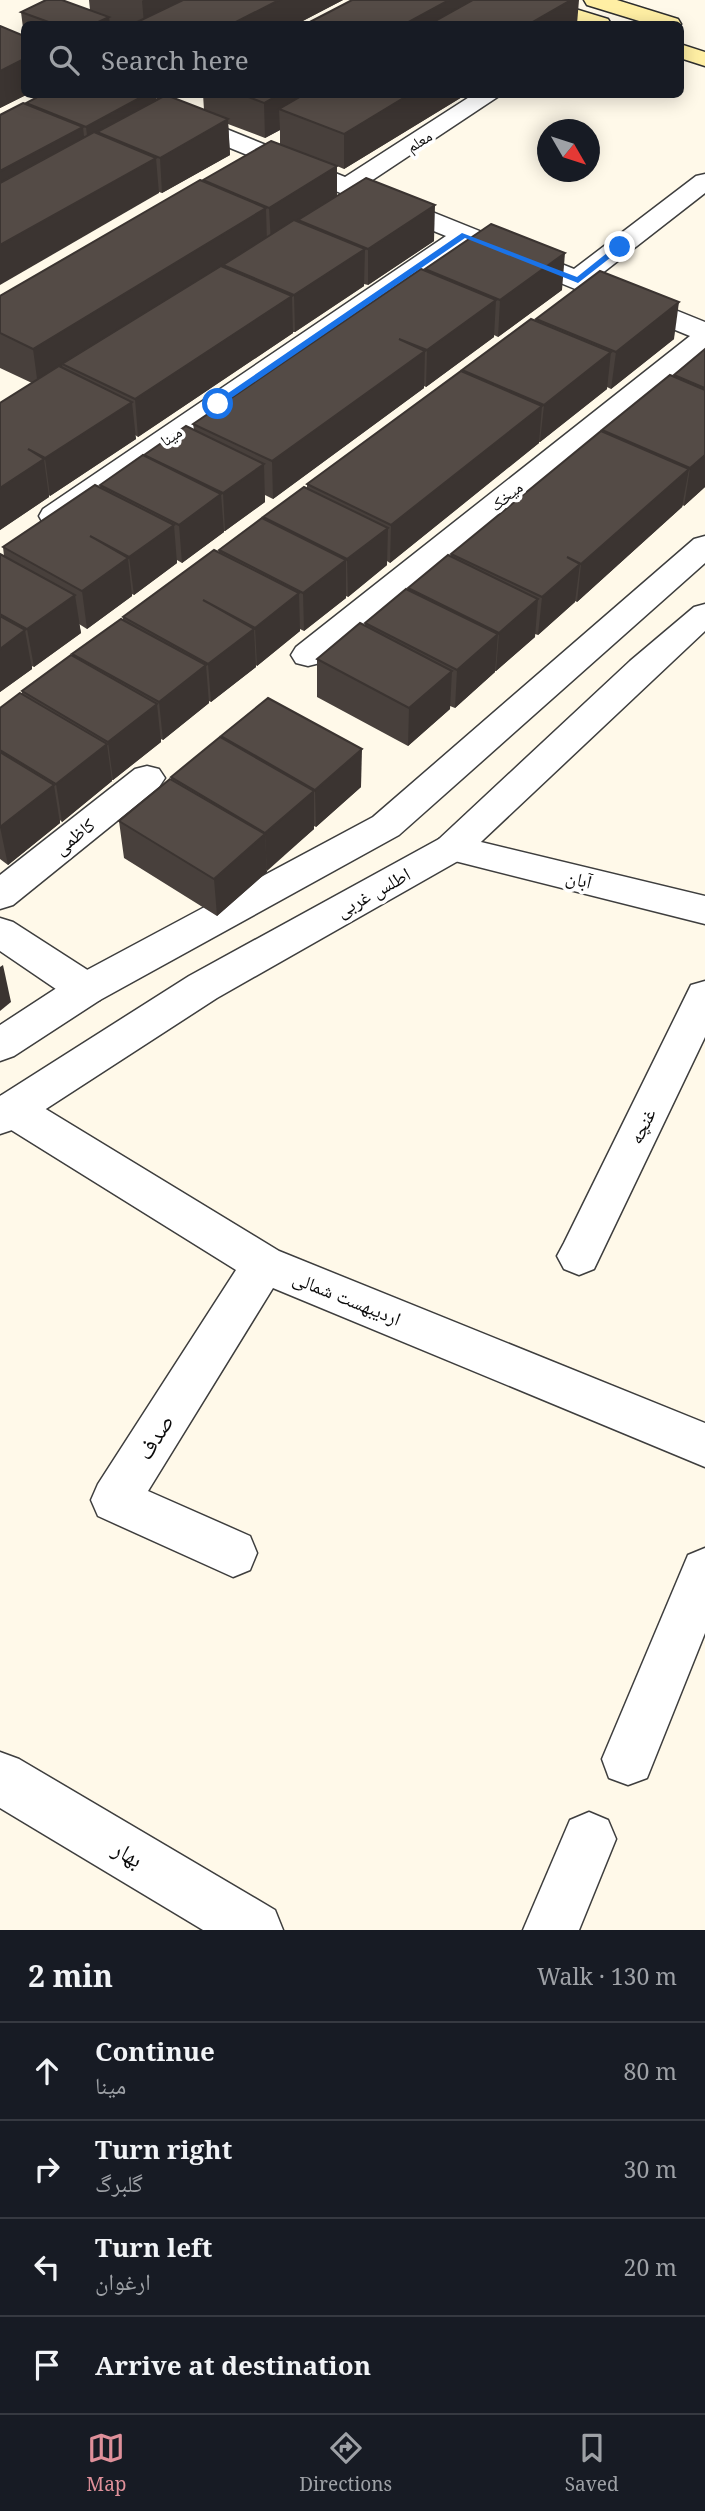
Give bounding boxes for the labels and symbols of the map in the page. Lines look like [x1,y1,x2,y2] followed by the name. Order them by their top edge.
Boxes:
[537,119,600,182] north arrow
[402,125,436,157] street label: معلم
[604,231,635,262] route end
[202,388,233,419] route start
[156,421,186,451] street label: مینا
[485,476,527,516] street label: میخک
[48,811,100,860] street label: کاظمی
[331,861,415,923] street label: اطلس غربی
[563,863,596,895] street label: آبان
[622,1104,662,1148] street label: غنچه
[289,1265,405,1331] street label: اردیبهست شمالی
[128,1407,181,1466] street label: صدف
[107,1831,150,1875] street label: بهار

